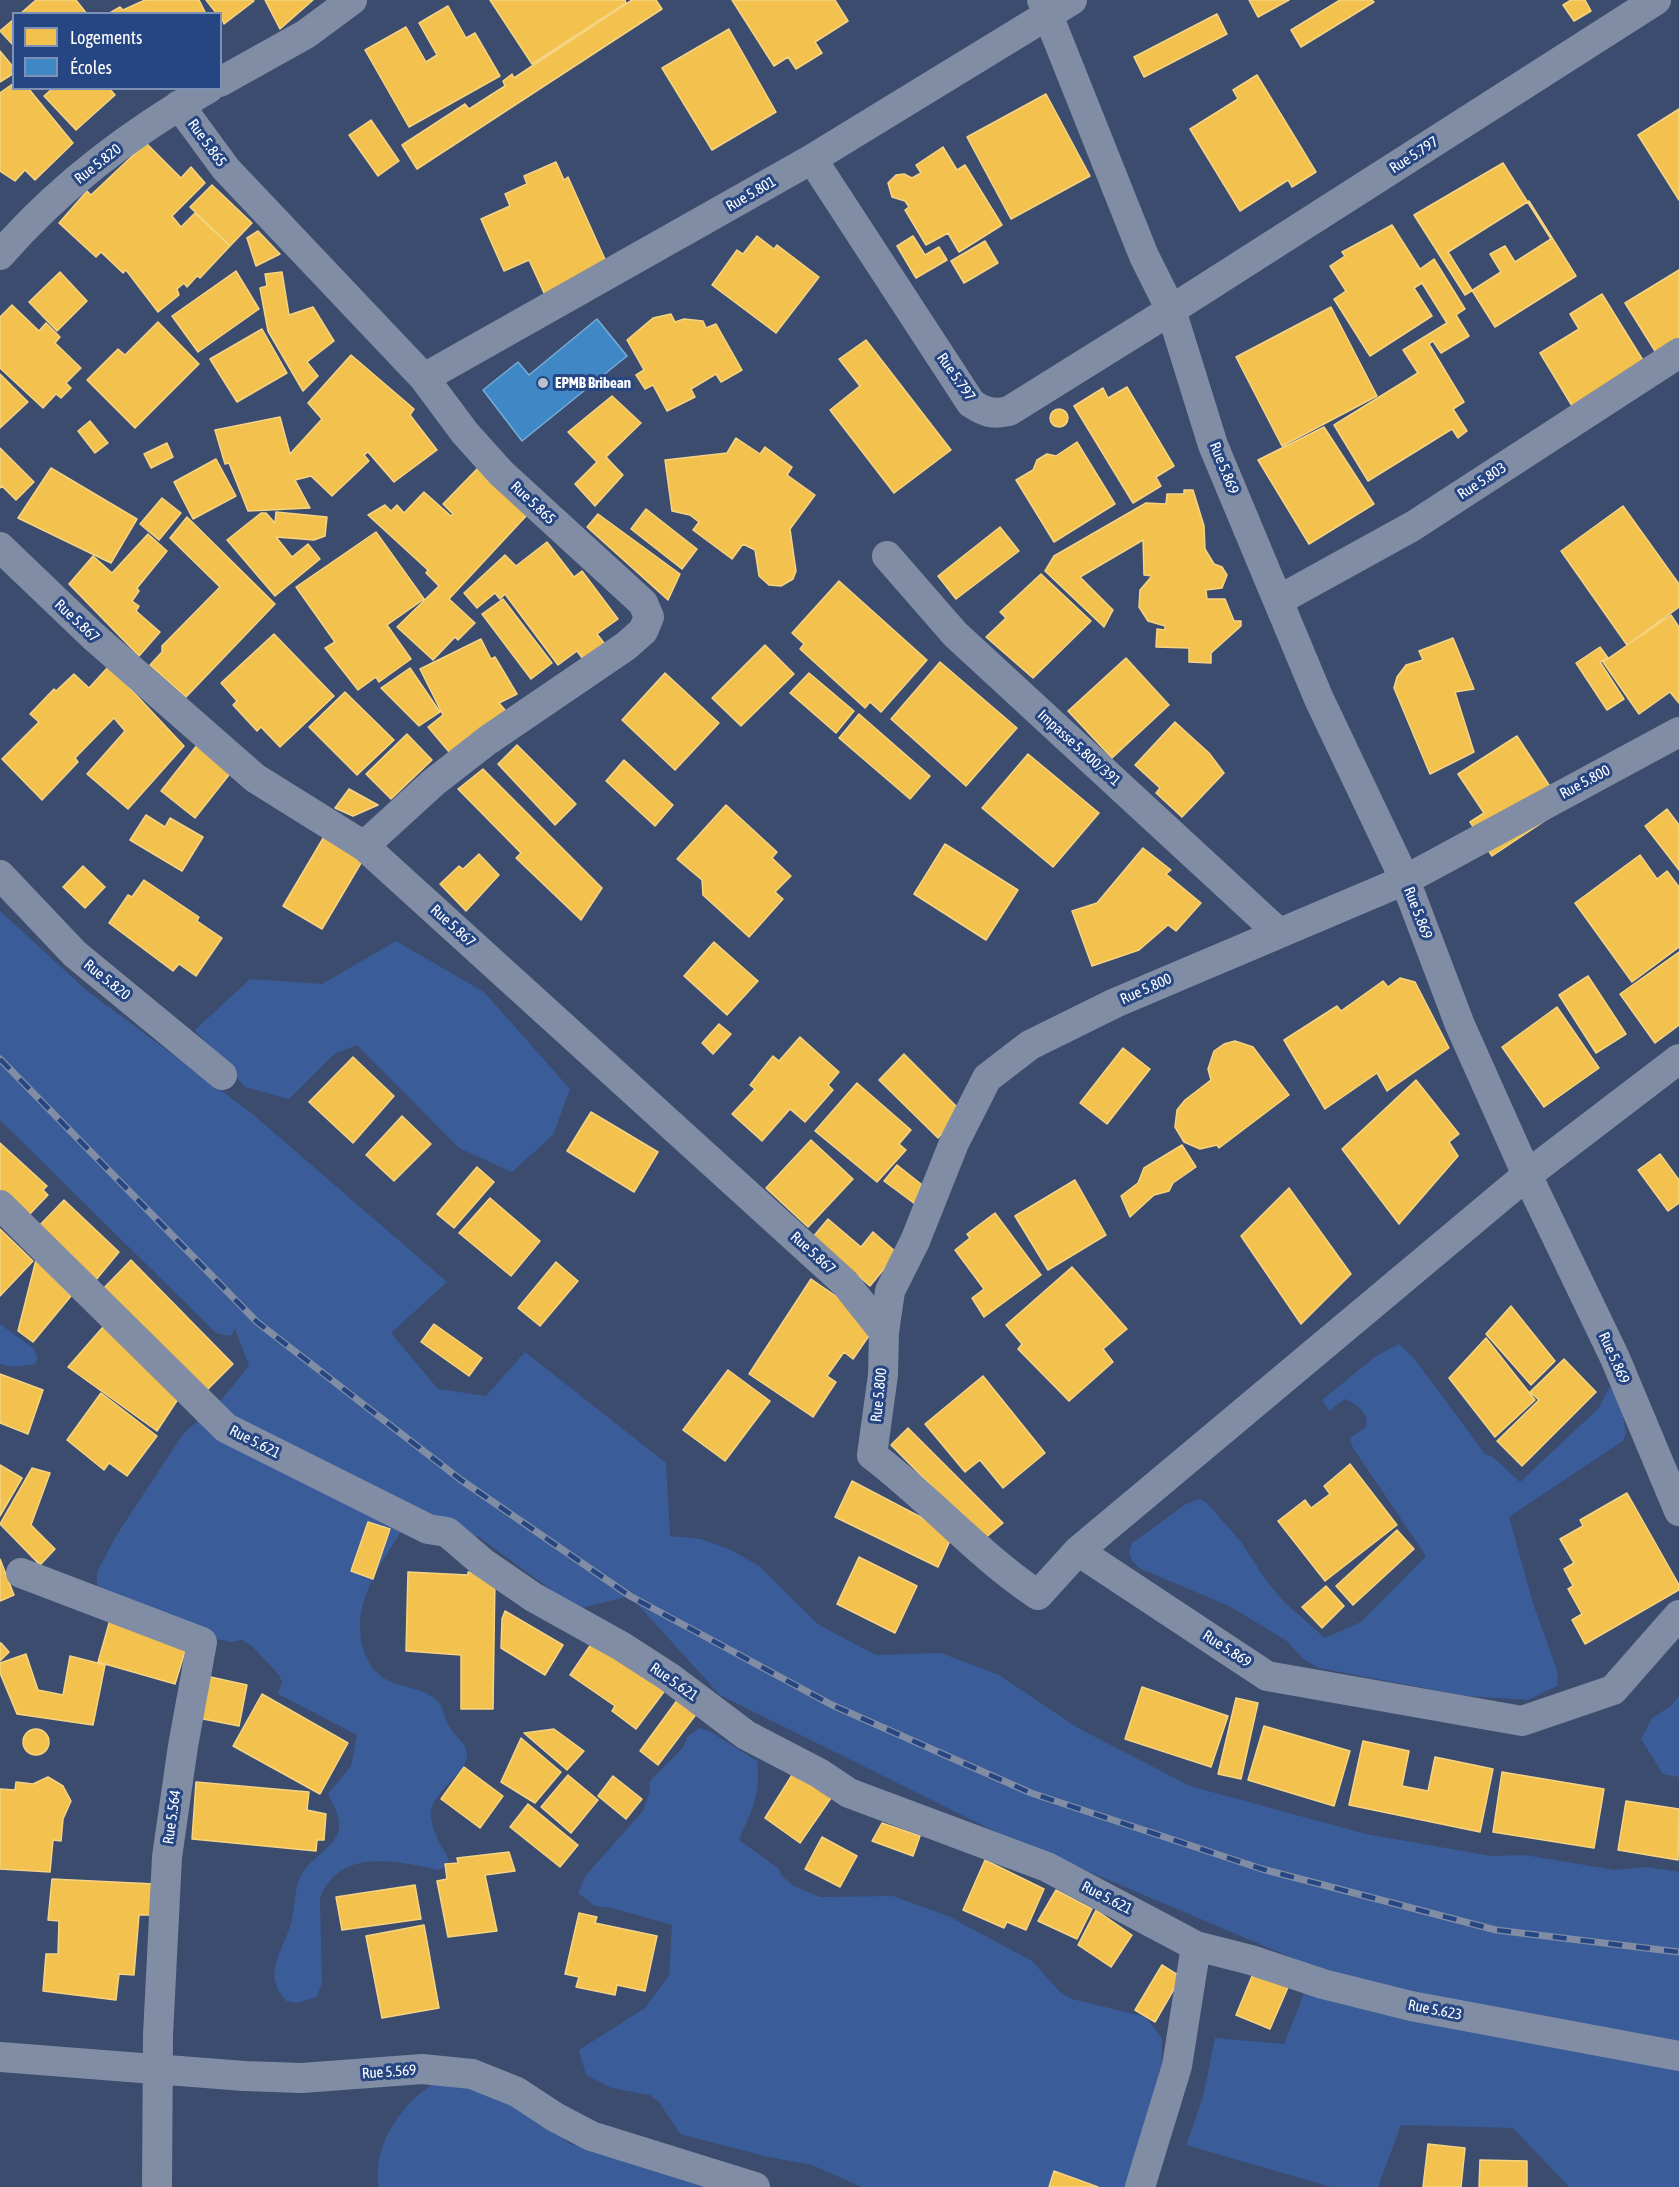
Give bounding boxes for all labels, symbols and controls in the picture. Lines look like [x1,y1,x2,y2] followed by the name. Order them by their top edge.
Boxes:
[12,12,222,90] legend
[70,27,142,48] text: Logements
[70,57,112,78] text: Écoles
[184,116,230,170] street label: Rue 5.865
[1386,133,1442,177] street label: Rue 5.797
[71,140,125,188] street label: Rue 5.820
[723,173,779,215] street label: Rue 5.801
[933,350,979,404] street label: Rue 5.797
[555,374,631,392] place label: EPMB Bribean
[536,376,550,390] marker: EPMB Bribean
[1205,439,1243,497] street label: Rue 5.869
[1454,459,1510,503] street label: Rue 5.803
[507,478,559,528] street label: Rue 5.865
[51,596,103,646] street label: Rue 5.867
[1034,706,1124,790] street label: Impasse 5.800/391
[1557,761,1613,803] street label: Rue 5.800
[1400,884,1436,942] street label: Rue 5.869
[427,901,479,951] street label: Rue 5.867
[80,956,134,1004] street label: Rue 5.820
[1117,970,1175,1008] street label: Rue 5.800
[787,1228,839,1278] street label: Rue 5.867
[1595,1329,1633,1387] street label: Rue 5.869
[867,1367,891,1423] street label: Rue 5.800
[227,1422,283,1462] street label: Rue 5.621
[1199,1627,1255,1671] street label: Rue 5.869
[647,1659,701,1705] street label: Rue 5.621
[159,1789,185,1845] street label: Rue 5.564
[1079,1878,1135,1918] street label: Rue 5.621
[1407,1996,1463,2024] street label: Rue 5.623
[361,2061,417,2083] street label: Rue 5.569

